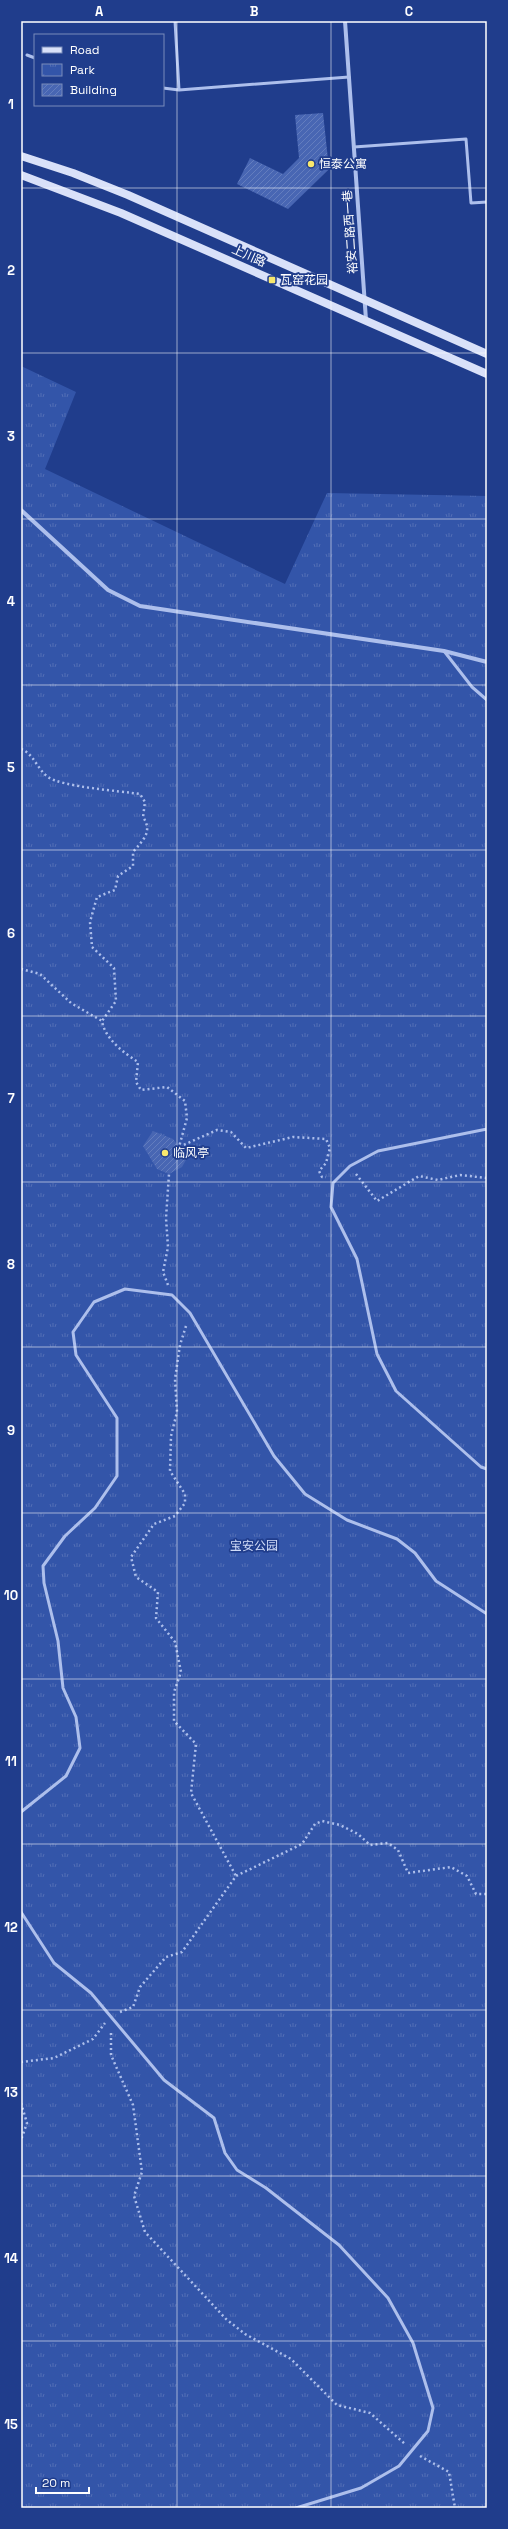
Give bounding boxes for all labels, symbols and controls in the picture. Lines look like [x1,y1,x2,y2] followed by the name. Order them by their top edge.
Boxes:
[95,3,104,20] text: A
[250,3,259,20] text: B
[405,3,413,20] text: C
[34,34,164,106] legend
[70,42,99,58] text: Road
[70,62,95,78] text: Park
[70,82,117,98] text: Building
[8,96,14,113] text: 1
[319,156,367,172] place label: 恒泰公寓
[306,159,316,169] marker: 恒泰公寓
[339,190,361,274] street label: 裕安二路西一巷
[229,241,269,271] street label: 上川路
[7,262,15,279] text: 2
[280,272,328,288] place label: 瓦窑花园
[267,275,277,285] marker: 瓦窑花园
[7,428,15,445] text: 3
[7,593,15,610] text: 4
[7,759,15,776] text: 5
[7,925,15,942] text: 6
[7,1090,15,1107] text: 7
[173,1145,209,1161] place label: 临风亭
[160,1148,170,1158] marker: 临风亭
[7,1256,15,1273] text: 8
[7,1422,15,1439] text: 9
[230,1538,278,1554] park label: 宝安公园
[4,1587,18,1604] text: 10
[5,1753,17,1770] text: 11
[4,1919,18,1936] text: 12
[4,2084,18,2101] text: 13
[4,2250,18,2267] text: 14
[4,2416,18,2433] text: 15
[36,2469,89,2495] scale bar
[42,2475,70,2491] text: 20 m

